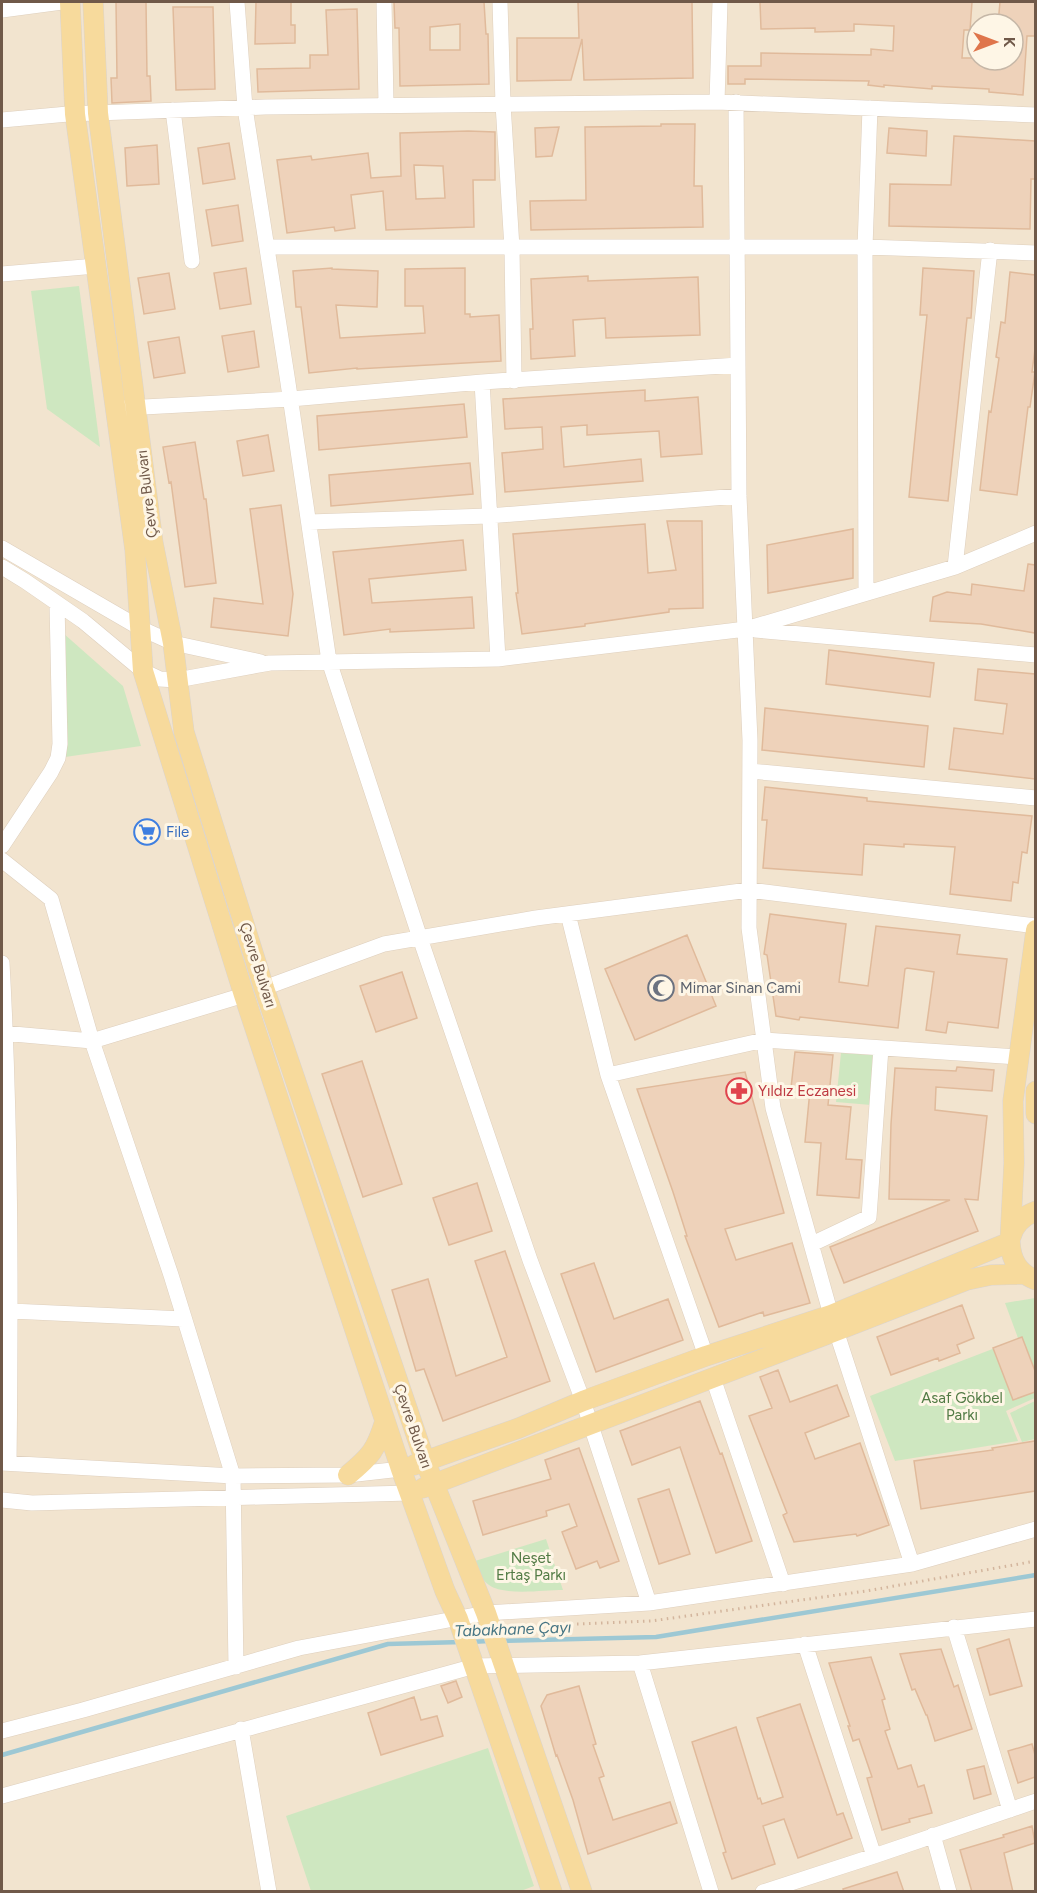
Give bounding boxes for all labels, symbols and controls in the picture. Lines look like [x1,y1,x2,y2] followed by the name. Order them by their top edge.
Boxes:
[965,12,1025,72] north arrow
[1000,37,1019,48] text: K
[133,449,161,539] street label: Çevre Bulvarı
[132,817,162,847] supermarket icon: File
[166,823,189,841] place label: File
[236,920,280,1010] street label: Çevre Bulvarı
[646,973,676,1003] mosque icon: Mimar Sinan Cami
[680,979,801,997] place label: Mimar Sinan Cami
[724,1076,754,1106] pharmacy icon: Yıldız Eczanesi
[758,1082,856,1100] place label: Yıldız Eczanesi
[390,1381,436,1471] street label: Çevre Bulvarı
[921,1389,1003,1424] park label: Asaf Gökbel Parkı
[496,1549,566,1584] park label: Neşet Ertaş Parkı
[454,1617,572,1641] water label: Tabakhane Çayı

